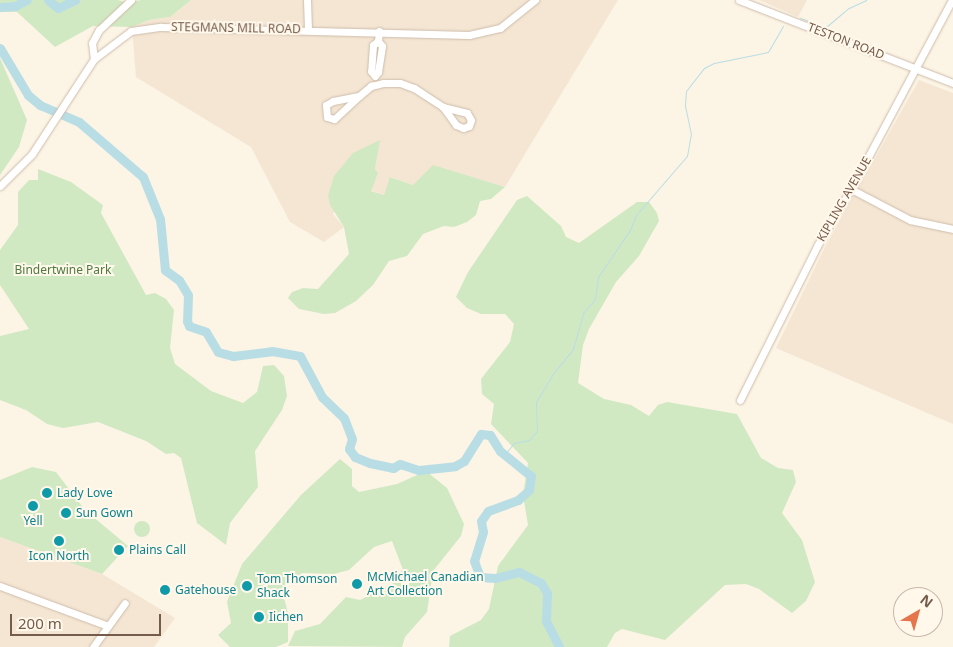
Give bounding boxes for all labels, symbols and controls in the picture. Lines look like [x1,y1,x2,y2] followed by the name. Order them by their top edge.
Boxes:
[171,20,301,36] street label: STEGMANS MILL ROAD
[806,20,886,62] street label: TESTON ROAD
[814,154,874,244] street label: KIPLING AVENUE
[15,263,111,277] park label: Bindertwine Park
[57,486,113,500] place label: Lady Love
[41,487,53,499] marker: Lady Love
[27,500,39,512] marker: Yell
[76,506,133,520] place label: Sun Gown
[60,507,72,519] marker: Sun Gown
[23,514,43,528] place label: Yell
[53,535,65,547] marker: Icon North
[129,543,186,557] place label: Plains Call
[113,544,125,556] marker: Plains Call
[29,549,89,563] place label: Icon North
[367,570,484,598] place label: McMichael Canadian Art Collection
[257,572,337,600] place label: Tom Thomson Shack
[351,578,363,590] marker: McMichael Canadian Art Collection
[241,580,253,592] marker: Tom Thomson Shack
[175,583,236,597] place label: Gatehouse
[159,584,171,596] marker: Gatehouse
[893,587,943,637] north arrow
[917,590,937,612] text: N
[12,604,164,636] scale bar
[269,610,304,624] place label: Iichen
[253,611,265,623] marker: Iichen
[18,613,62,633] text: 200 m

